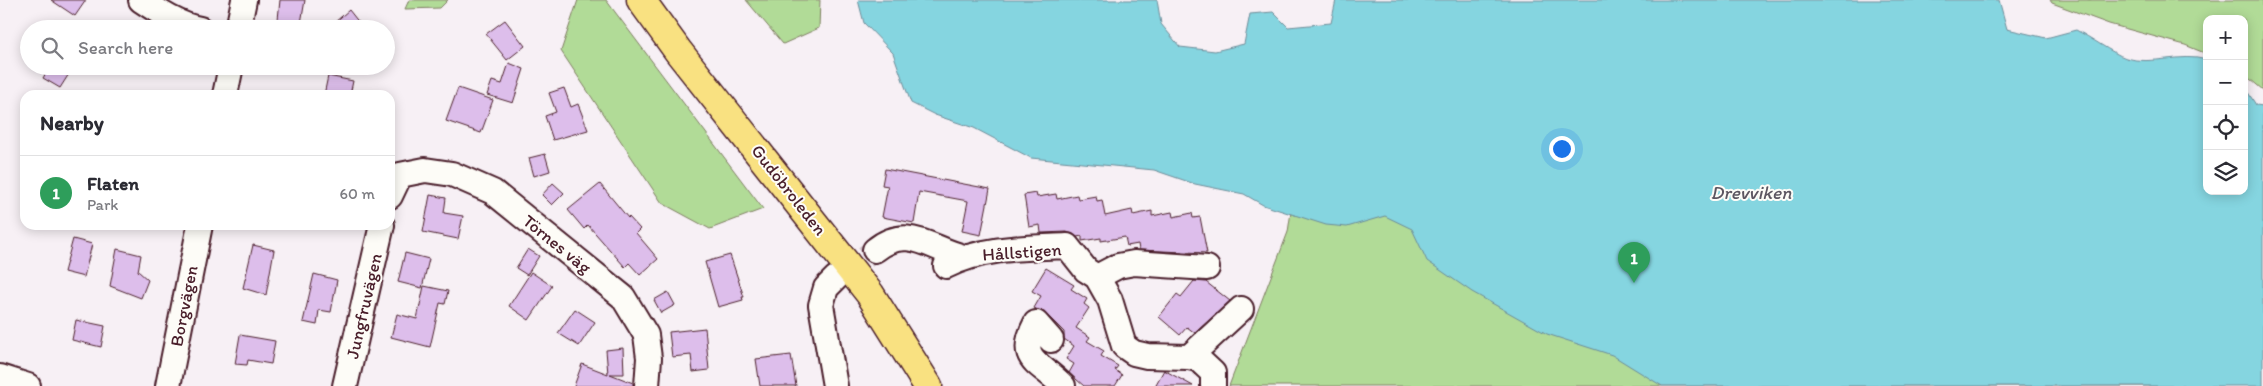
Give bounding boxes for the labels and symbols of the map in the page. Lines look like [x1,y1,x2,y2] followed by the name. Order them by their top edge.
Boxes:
[1549,136,1575,162] your location
[747,140,831,240] street label: Gudöbroleden
[1711,181,1792,204] water label: Drevviken
[518,210,596,279] street label: Törnes väg
[982,238,1062,266] street label: Hållstigen
[1618,242,1650,283] pin: 1
[341,251,387,361] street label: Jungfruvägen
[165,263,203,348] street label: Borgvägen

